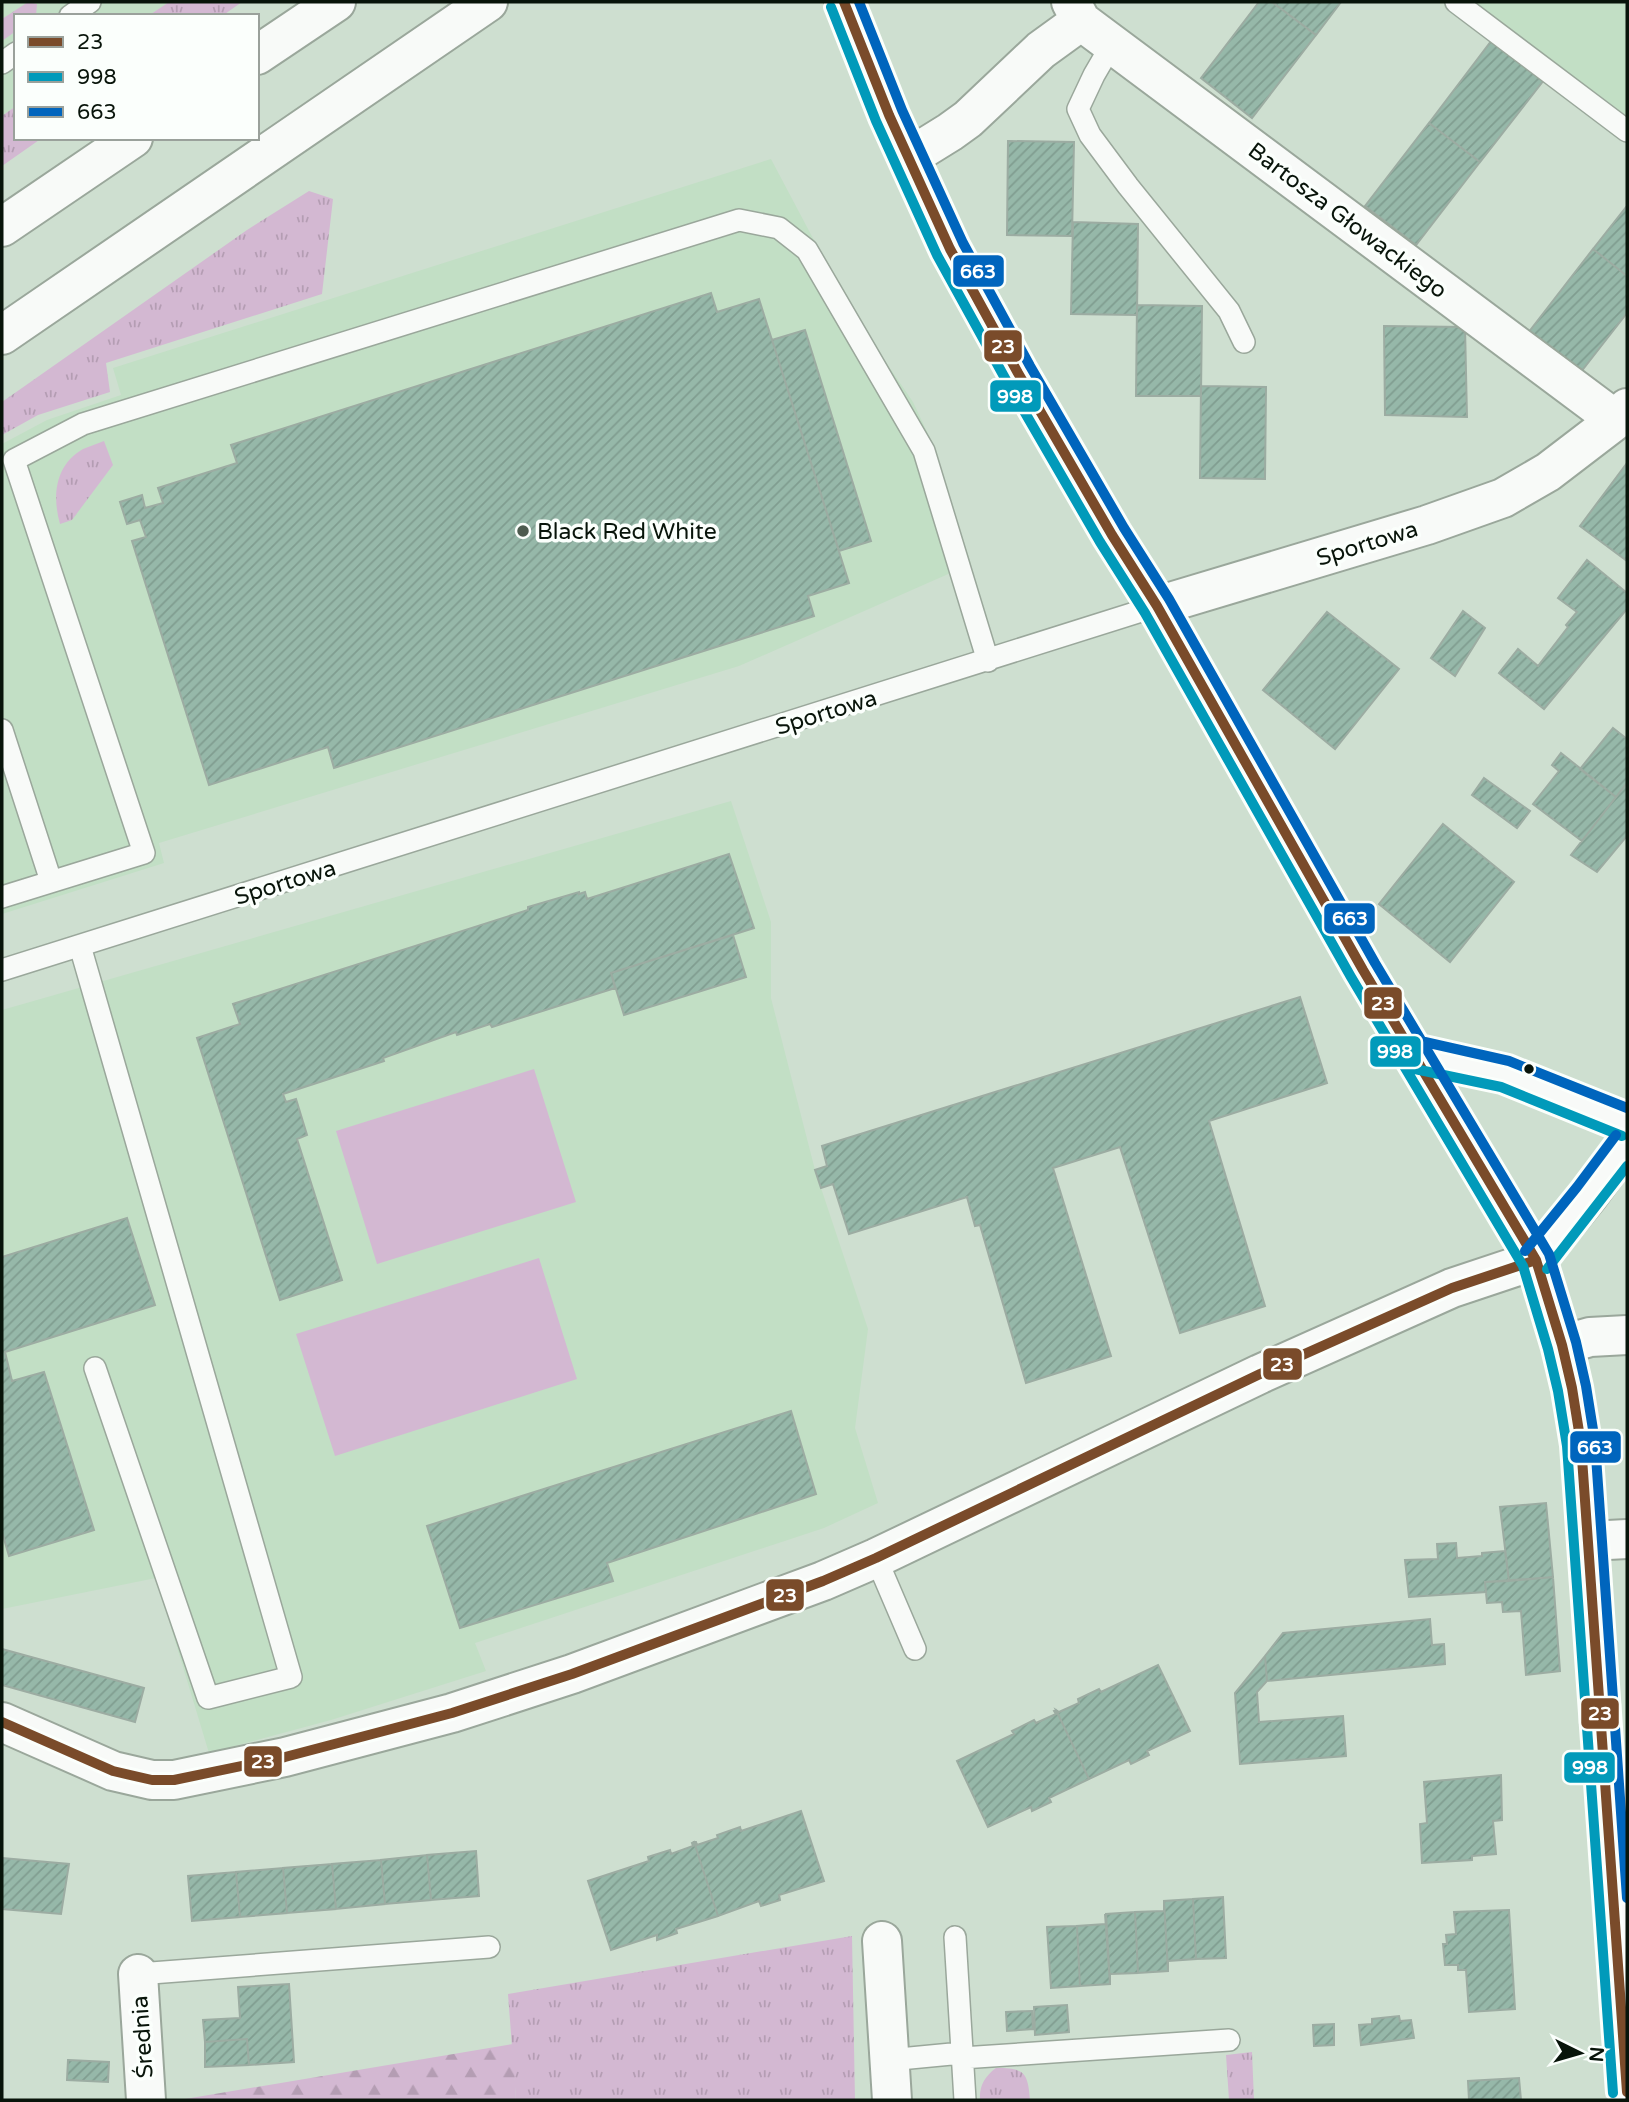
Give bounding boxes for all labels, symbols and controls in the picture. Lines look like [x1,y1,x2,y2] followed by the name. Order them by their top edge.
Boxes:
[14,14,259,140] legend
[77,30,103,55] text: 23
[77,65,117,90] text: 998
[77,100,117,125] text: 663
[1242,137,1452,305] street label: Bartosza Głowackiego
[952,254,1005,288] line badge: 663
[960,261,996,283] text: 663
[983,329,1023,363] line badge: 23
[991,336,1015,358] text: 23
[989,379,1042,413] line badge: 998
[997,386,1033,408] text: 998
[1313,515,1421,573] street label: Sportowa
[537,518,717,546] place label: Black Red White
[515,523,531,539] marker: Black Red White
[772,684,880,742] street label: Sportowa
[231,854,339,912] street label: Sportowa
[1323,902,1376,935] line badge: 663
[1332,908,1368,930] text: 663
[1363,986,1403,1020] line badge: 23
[1371,993,1395,1015] text: 23
[1369,1035,1422,1068] line badge: 998
[1377,1041,1413,1063] text: 998
[1522,1062,1536,1076] unlabelled marker
[1262,1347,1303,1381] line badge: 23
[1270,1354,1294,1376] text: 23
[1569,1430,1622,1464] line badge: 663
[1577,1437,1613,1459] text: 663
[765,1578,805,1612] line badge: 23
[773,1585,797,1607] text: 23
[1580,1697,1620,1730] line badge: 23
[1588,1703,1612,1725] text: 23
[243,1745,283,1778] line badge: 23
[251,1751,275,1773] text: 23
[1563,1751,1616,1784] line badge: 998
[1572,1757,1608,1779] text: 998
[126,1995,160,2079] street label: Średnia
[1545,2018,1615,2088] north arrow
[1584,2046,1608,2063] text: N

